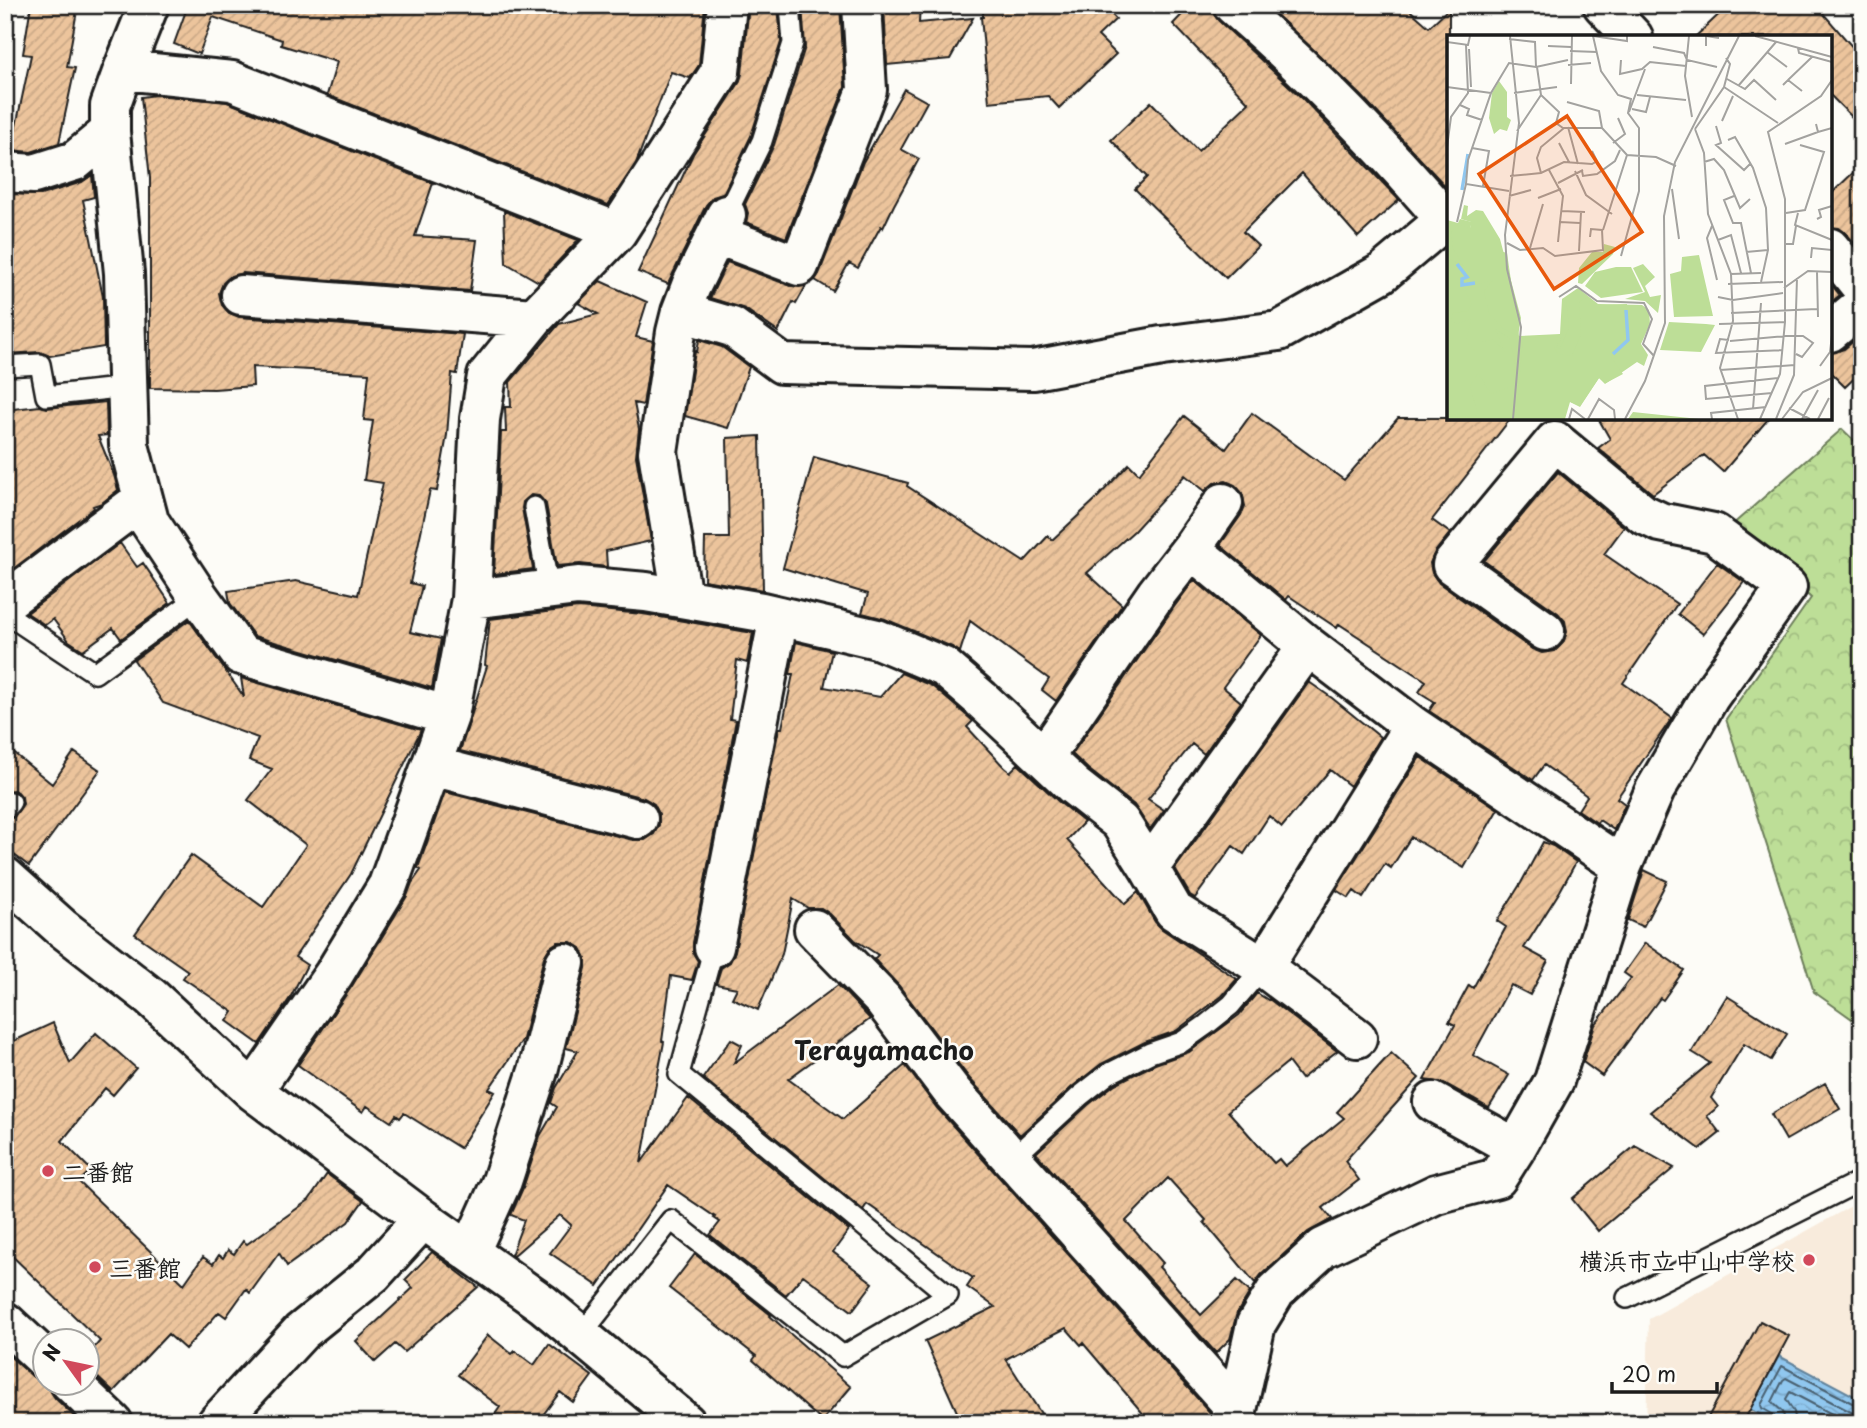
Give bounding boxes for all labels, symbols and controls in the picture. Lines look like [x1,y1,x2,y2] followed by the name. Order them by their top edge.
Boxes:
[1447,35,1832,420] inset map
[794,1030,974,1069] district label: Terayamacho
[62,1153,134,1189] place label: 二番館
[40,1163,56,1179] marker: 二番館
[1579,1242,1795,1278] place label: 横浜市立中山中学校
[109,1249,181,1285] place label: 三番館
[1801,1252,1817,1268] marker: 横浜市立中山中学校
[87,1259,103,1275] marker: 三番館
[32,1326,102,1396] north arrow
[35,1338,67,1366] text: N
[1612,1351,1716,1395] scale bar
[1622,1357,1676,1389] text: 20 m

